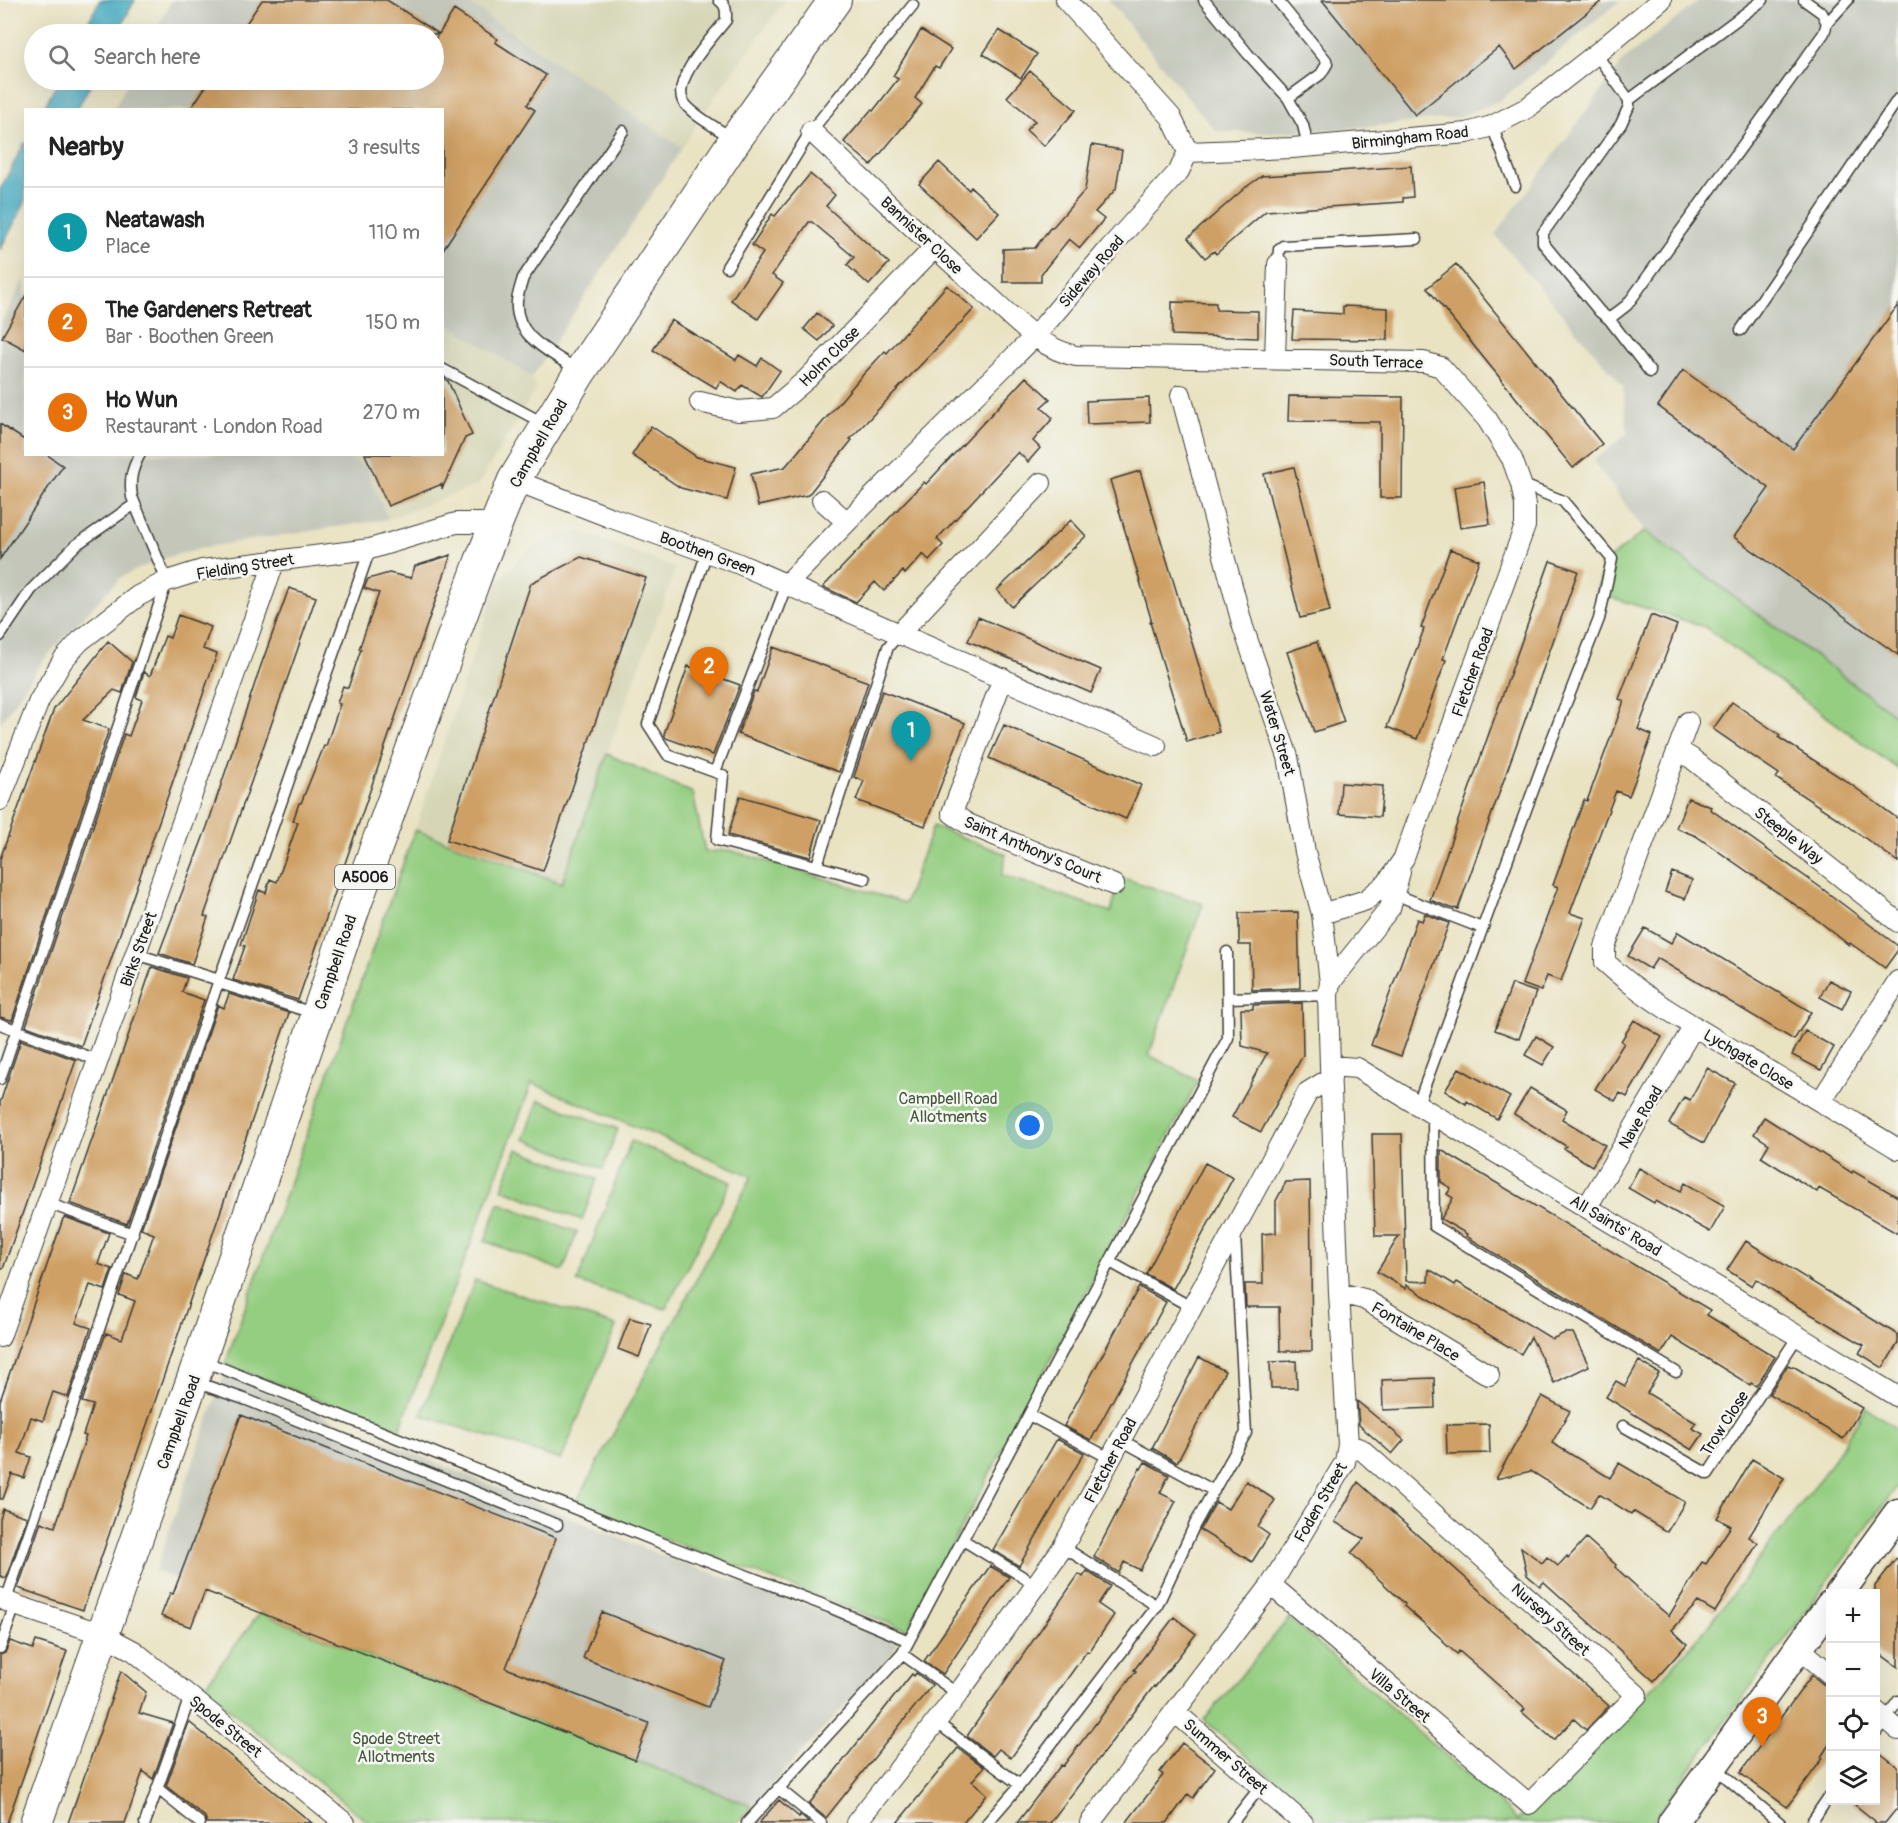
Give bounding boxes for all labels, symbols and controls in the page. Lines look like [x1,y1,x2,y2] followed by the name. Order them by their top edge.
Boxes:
[24,24,444,90] search box
[45,41,78,74] icon: search
[93,43,200,71] text: Search here
[1351,122,1470,154] street label: Birmingham Road
[48,131,124,163] text: Nearby
[348,135,420,160] text: 3 results
[876,193,967,279] street label: Bannister Close
[105,206,205,234] text: Neatawash
[64,220,71,245] text: 1
[369,220,420,245] text: 110 m
[1055,231,1129,312] street label: Sideway Road
[105,234,150,259] text: Place
[105,296,312,324] text: The Gardeners Retreat
[62,310,73,335] text: 2
[366,310,420,335] text: 150 m
[795,322,864,391] street label: Holm Close
[105,324,274,349] text: Bar · Boothen Green
[1329,350,1423,374] street label: South Terrace
[105,386,178,414] text: Ho Wun
[505,396,572,491] street label: Campbell Road
[62,400,73,425] text: 3
[362,400,420,425] text: 270 m
[105,414,323,439] text: Restaurant · London Road
[657,527,758,581] street label: Boothen Green
[195,549,296,585] street label: Fielding Street
[1448,625,1498,720] street label: Fletcher Road
[690,648,728,697] pin: 2
[1255,689,1300,779] street label: Water Street
[892,712,930,761] pin: 1
[1750,803,1827,869] street label: Steeple Way
[961,812,1105,888] street label: Saint Anthony's Court
[335,865,395,889] road number: A5006
[116,909,162,990] street label: Birks Street
[310,912,362,1012] street label: Campbell Road
[1700,1025,1797,1095] street label: Lychgate Close
[1614,1082,1667,1153] street label: Nave Road
[898,1089,998,1127] park label: Campbell Road Allotments
[1015,1111,1044,1140] your location
[1566,1191,1665,1261] street label: All Saints' Road
[1368,1298,1463,1366] street label: Fontaine Place
[153,1372,205,1472] street label: Campbell Road
[1696,1387,1753,1460] street label: Trow Close
[1080,1414,1142,1506] street label: Fletcher Road
[1290,1459,1352,1546] street label: Foden Street
[1507,1579,1594,1661] street label: Nursery Street
[1826,1589,1880,1805] map controls
[1826,1589,1880,1643] button: +
[1826,1643,1880,1697] button: −
[1364,1664,1435,1728] street label: Villa Street
[185,1691,266,1763] street label: Spode Street
[1826,1697,1880,1751] button: locate
[1742,1698,1782,1747] pin: 3
[1179,1715,1272,1799] street label: Summer Street
[352,1729,441,1767] park label: Spode Street Allotments
[1826,1751,1880,1805] button: layers

